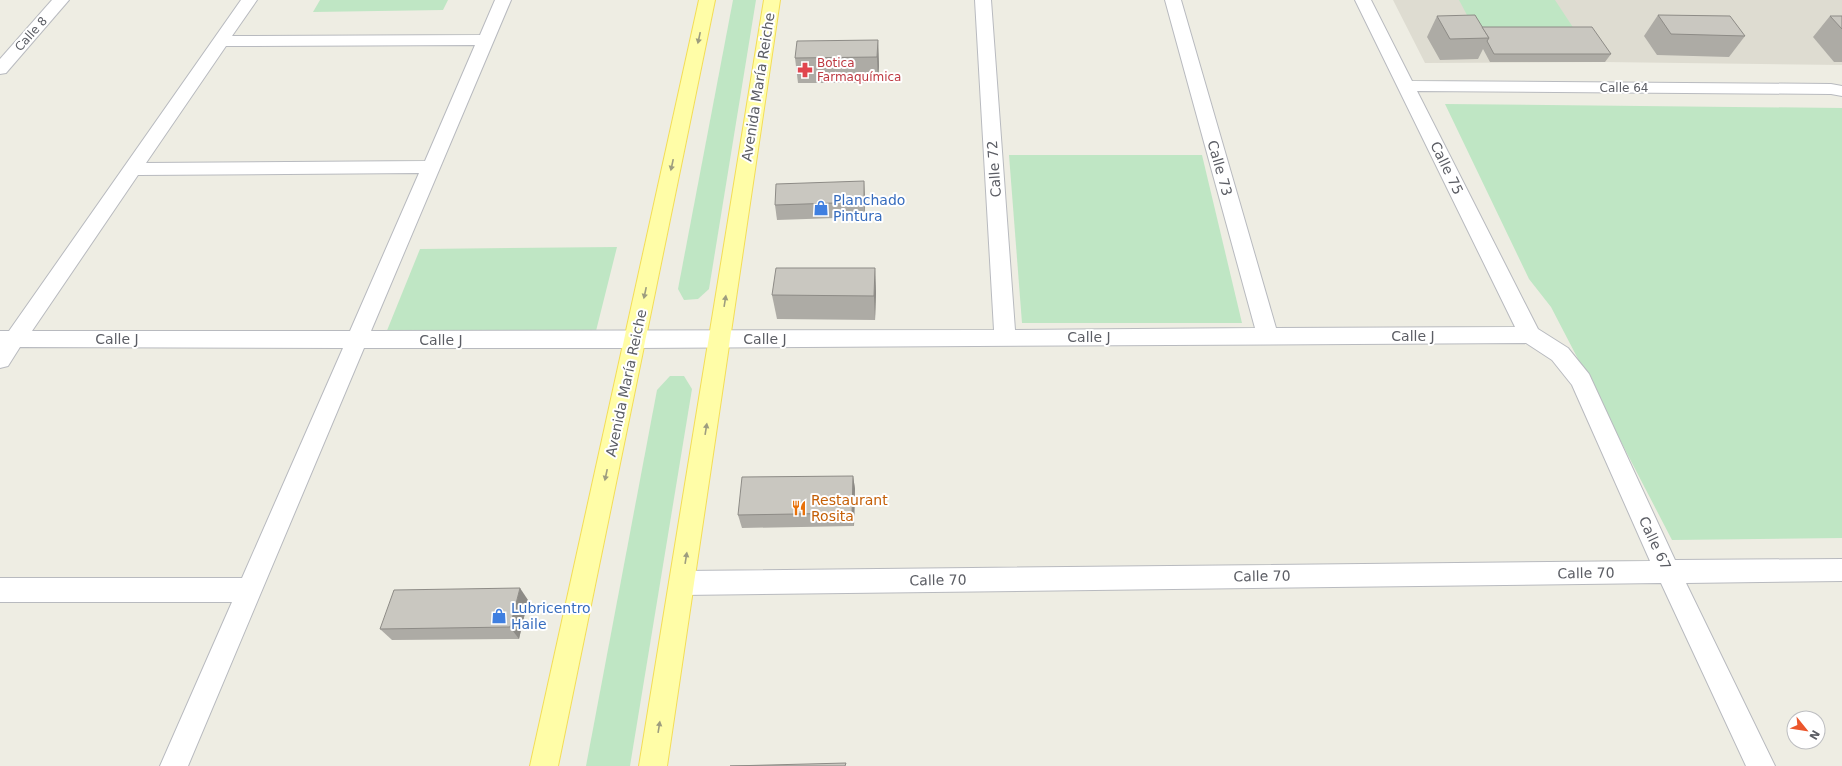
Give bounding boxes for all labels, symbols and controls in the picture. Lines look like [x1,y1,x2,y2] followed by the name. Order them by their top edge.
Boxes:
[738,11,778,163] street label: Avenida María Reiche
[12,14,50,54] street label: Calle 8
[695,32,701,44] one-way arrow
[817,56,901,84] place label: Botica Farmaquímica
[796,61,814,79] pharmacy icon: Botica Farmaquímica
[1600,81,1648,95] street label: Calle 64
[1204,138,1236,198] street label: Calle 73
[1427,139,1467,197] street label: Calle 75
[984,140,1004,198] street label: Calle 72
[669,159,675,172] one-way arrow
[833,192,905,224] place label: Planchado Pintura
[812,199,830,217] shop icon: Planchado Pintura
[642,287,648,299] one-way arrow
[722,294,728,307] one-way arrow
[603,308,649,458] street label: Avenida María Reiche
[1391,328,1435,344] street label: Calle J
[1067,329,1111,345] street label: Calle J
[95,331,139,347] street label: Calle J
[743,331,787,347] street label: Calle J
[419,332,463,348] street label: Calle J
[703,423,709,435] one-way arrow
[603,468,609,481] one-way arrow
[811,492,888,524] place label: Restaurant Rosita
[790,499,808,517] restaurant icon: Restaurant Rosita
[1636,514,1674,572] street label: Calle 67
[683,551,689,564] one-way arrow
[1557,565,1615,581] street label: Calle 70
[1233,568,1291,584] street label: Calle 70
[909,572,967,588] street label: Calle 70
[511,600,591,632] place label: Lubricentro Haile
[490,607,508,625] shop icon: Lubricentro Haile
[1786,710,1826,750] north arrow
[657,721,663,734] one-way arrow
[1806,728,1822,742] text: N

